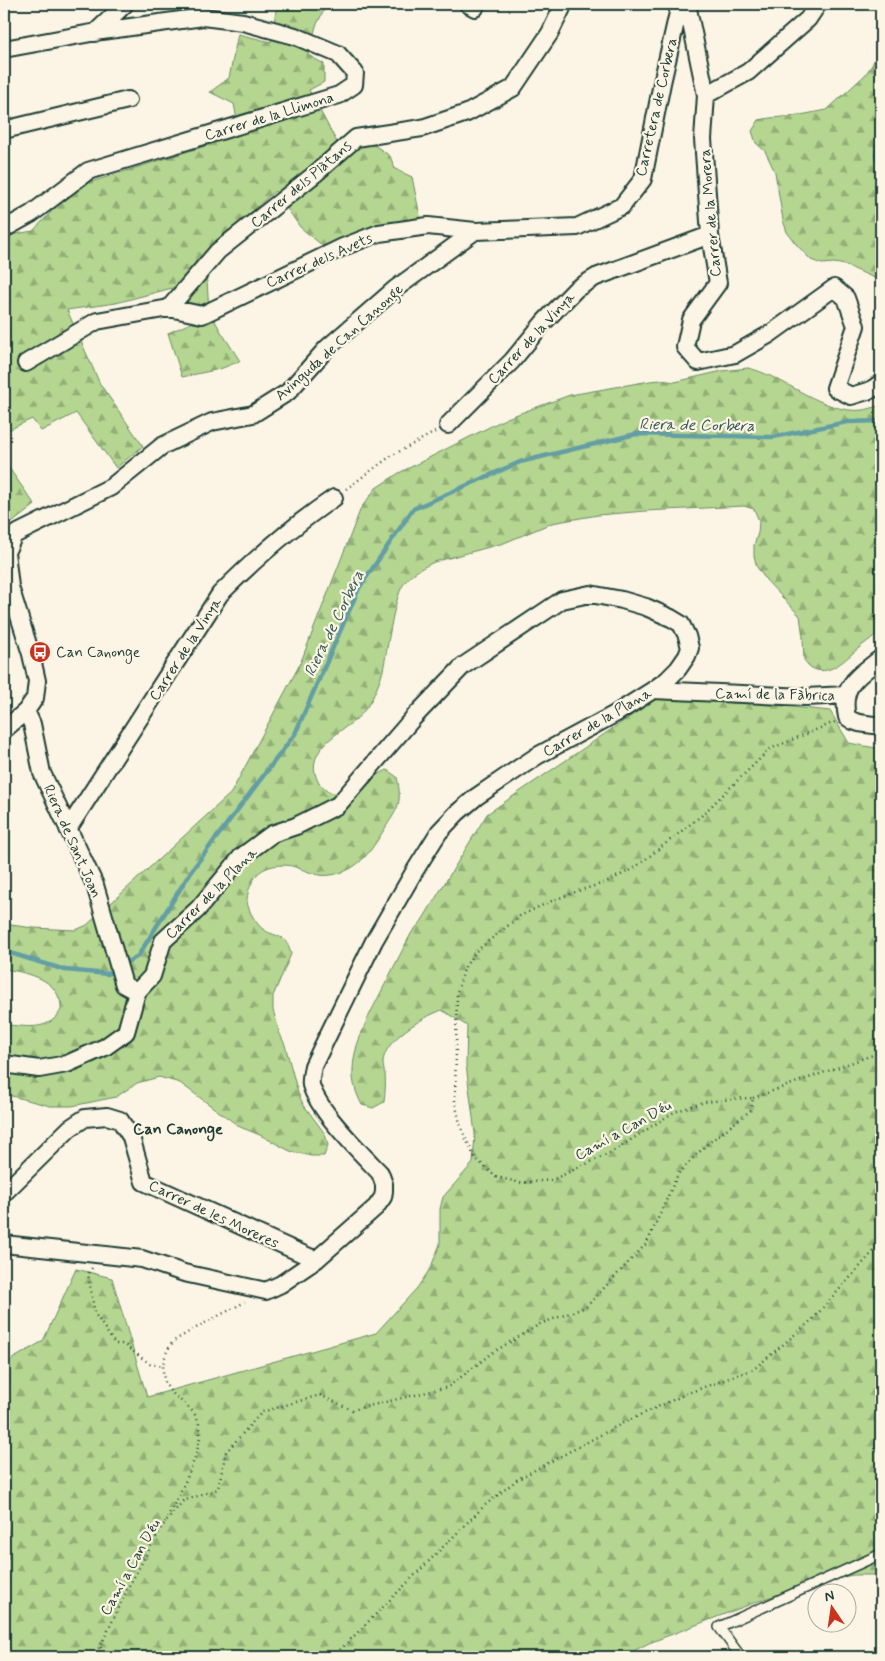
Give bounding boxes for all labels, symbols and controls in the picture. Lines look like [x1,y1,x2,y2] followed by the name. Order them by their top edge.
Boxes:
[631,36,683,179] street label: Carretera de Corbera
[202,88,336,146] street label: Carrer de la Llimona
[247,136,356,233] street label: Carrer dels Plàtans
[695,148,727,278] street label: Carrer de la Morera
[263,228,376,293] street label: Carrer dels Avets
[271,280,409,407] street label: Avinguda de Can Canonge
[484,287,580,389] street label: Carrer de la Vinya
[639,414,755,437] water label: Riera de Corbera
[300,567,369,680] water label: Riera de Corbera
[145,593,227,705] street label: Carrer de la Vinya
[28,640,52,664] bus stop icon: Can Canonge
[56,643,140,664] place label: Can Canonge
[540,683,656,762] street label: Carrer de la Plana
[715,684,835,706] street label: Camí de la Fàbrica
[38,782,106,901] street label: Riera de Sant Joan
[161,843,263,944] street label: Carrer de la Plana
[572,1096,675,1166] street label: Camí a Can Déu
[133,1119,223,1142] district label: Can Canonge
[145,1176,282,1254] street label: Carrer de les Moreres
[96,1515,166,1619] street label: Camí a Can Déu
[808,1584,858,1634] north arrow
[823,1586,836,1606] text: N

